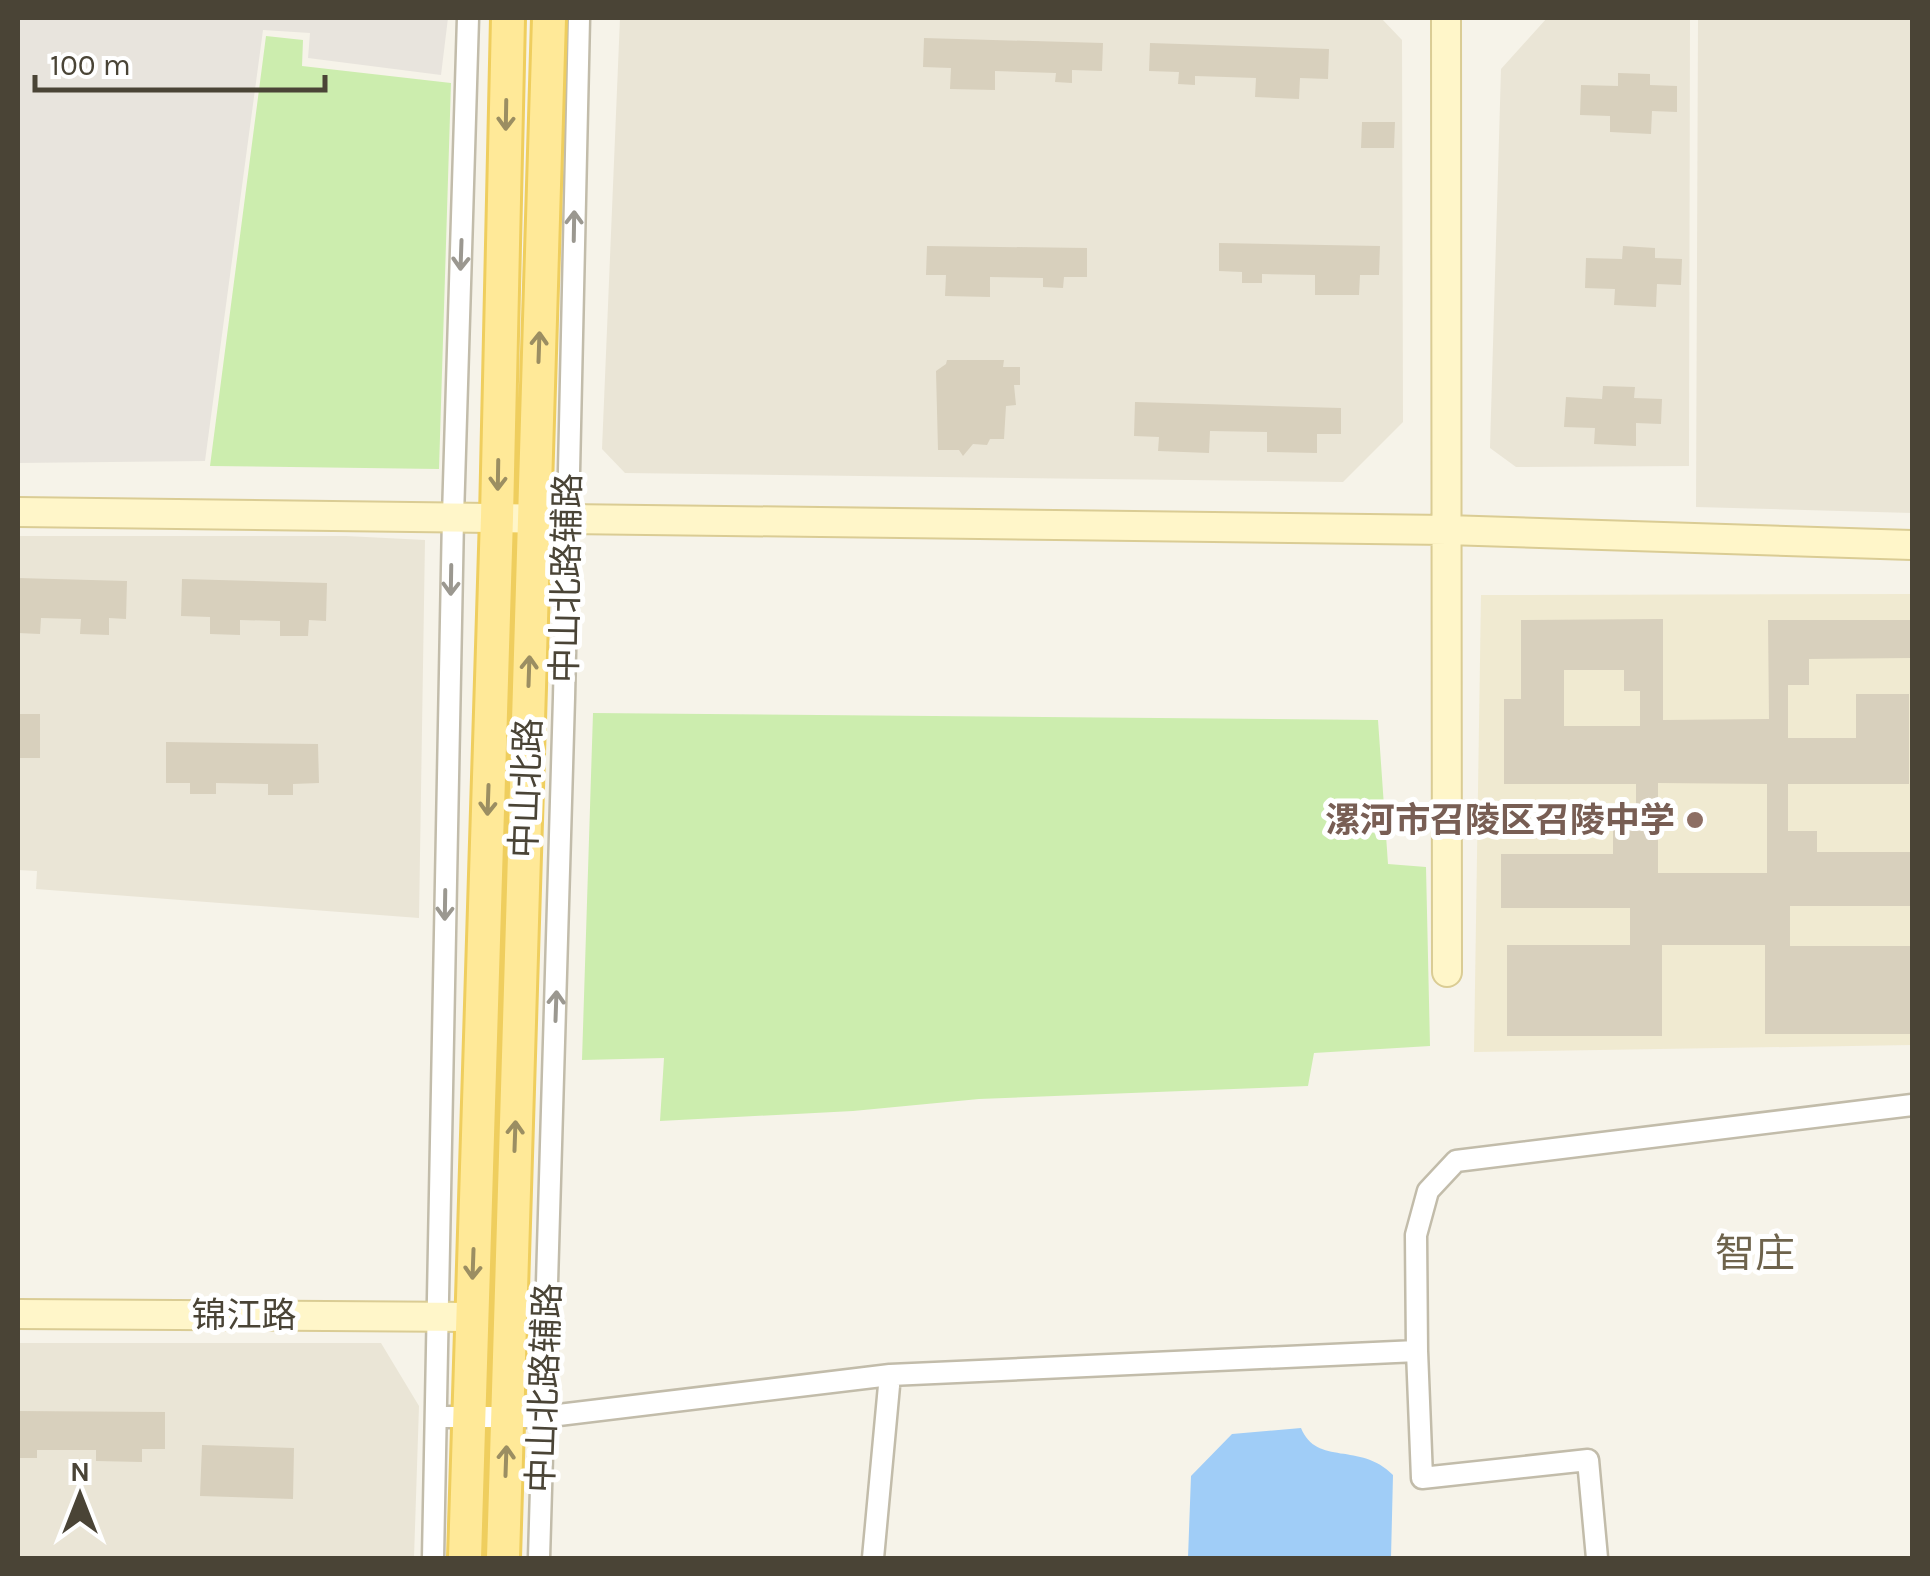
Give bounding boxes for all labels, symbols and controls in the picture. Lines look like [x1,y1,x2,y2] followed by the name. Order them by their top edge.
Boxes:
[35,30,325,92] scale bar
[50,47,131,83] text: 100 m
[497,98,516,130] one-way arrow
[565,211,584,243] one-way arrow
[451,238,470,270] one-way arrow
[529,331,548,363] one-way arrow
[489,458,508,490] one-way arrow
[544,473,589,683] street label: 中山北路辅路
[442,563,461,595] one-way arrow
[520,656,539,688] one-way arrow
[504,717,549,859] street label: 中山北路
[479,783,498,815] one-way arrow
[1325,800,1675,841] place label: 漯河市召陵区召陵中学
[1684,809,1706,831] marker: 漯河市召陵区召陵中学
[436,888,455,920] one-way arrow
[546,991,565,1023] one-way arrow
[506,1121,525,1153] one-way arrow
[1715,1230,1795,1277] district label: 智庄
[463,1248,482,1280] one-way arrow
[520,1282,569,1494] street label: 中山北路辅路
[191,1295,297,1336] street label: 锦江路
[30,1446,130,1546] north arrow
[496,1446,515,1478] one-way arrow
[70,1455,90,1488] text: N

